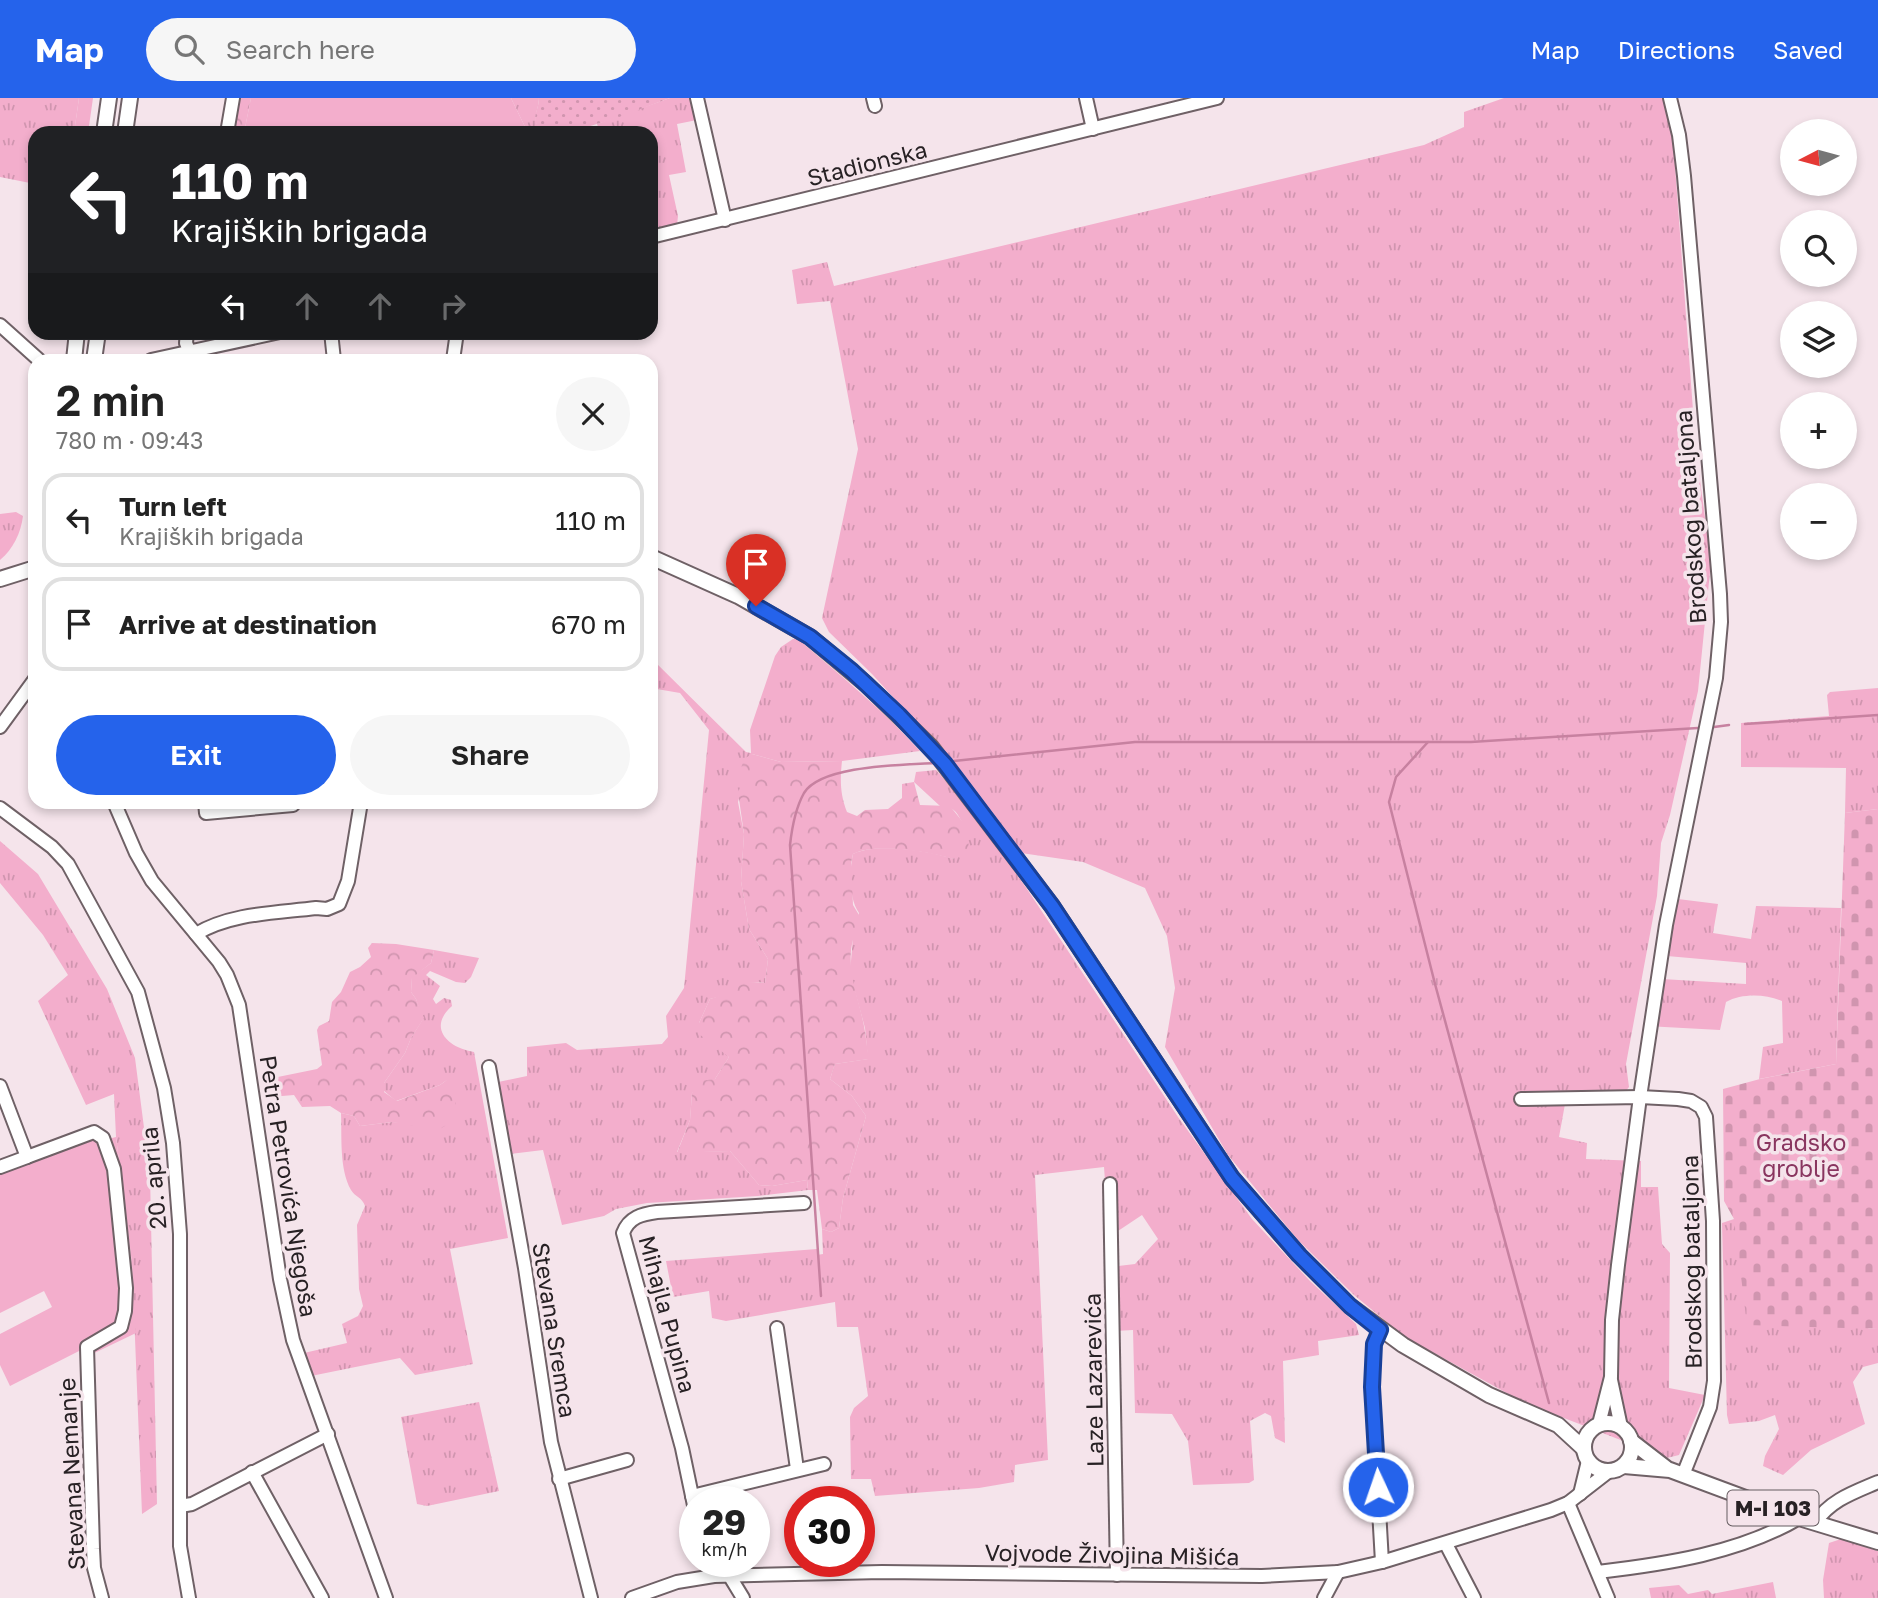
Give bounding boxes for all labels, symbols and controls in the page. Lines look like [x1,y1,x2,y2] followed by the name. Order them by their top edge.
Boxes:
[146,18,636,81] search box
[35,30,104,69] text: Map
[170,30,208,68] icon: search
[226,34,375,65] text: Search here
[1531,35,1580,64] text: Map
[1618,35,1735,64] text: Directions
[1773,35,1843,64] text: Saved
[1780,119,1857,196] north arrow
[1780,119,1857,560] map controls
[804,135,930,191] street label: Stadionska
[171,151,308,210] text: 110 m
[56,154,147,245] icon: left
[1780,210,1857,287] button: search
[171,211,428,249] text: Krajiških brigada
[215,287,253,325] icon: left
[288,287,326,325] icon: ahead
[361,287,399,325] icon: ahead
[434,287,472,325] icon: right
[1780,301,1857,378] button: layers
[56,375,165,425] text: 2 min
[556,377,630,451] button: close
[1780,392,1857,469] button: +
[1669,409,1711,625] street label: Brodskog bataljona
[56,426,204,454] text: 780 m · 09:43
[1780,483,1857,560] button: −
[119,491,227,522] text: Turn left
[60,501,98,539] icon: left
[555,505,626,536] text: 110 m
[119,522,304,550] text: Krajiških brigada
[726,534,786,606] pin
[737,545,775,583] icon: arrive
[60,605,98,643] icon: arrive
[119,609,377,640] text: Arrive at destination
[551,609,626,640] text: 670 m
[56,715,336,795] button: Exit
[350,715,630,795] button: Share
[254,1053,324,1319] street label: Petra Petrovića Njegoša
[135,1126,171,1230] street label: 20. aprila
[1756,1128,1846,1182] park label: Gradsko groblje
[1675,1155,1707,1369] street label: Brodskog bataljona
[634,1232,702,1396] street label: Mihajla Pupina
[527,1240,583,1420] street label: Stevana Sremca
[1077,1293,1109,1467] street label: Laze Lazarevića
[52,1377,90,1571] street label: Stevana Nemanje
[1341,1450,1415,1524] position arrow
[784,1486,875,1577] speed limit sign: 30
[1728,1490,1818,1526] road number: M-I 103
[703,1501,746,1543] text: 29
[702,1538,747,1560] text: km/h
[984,1538,1240,1570] street label: Vojvode Živojina Mišića

